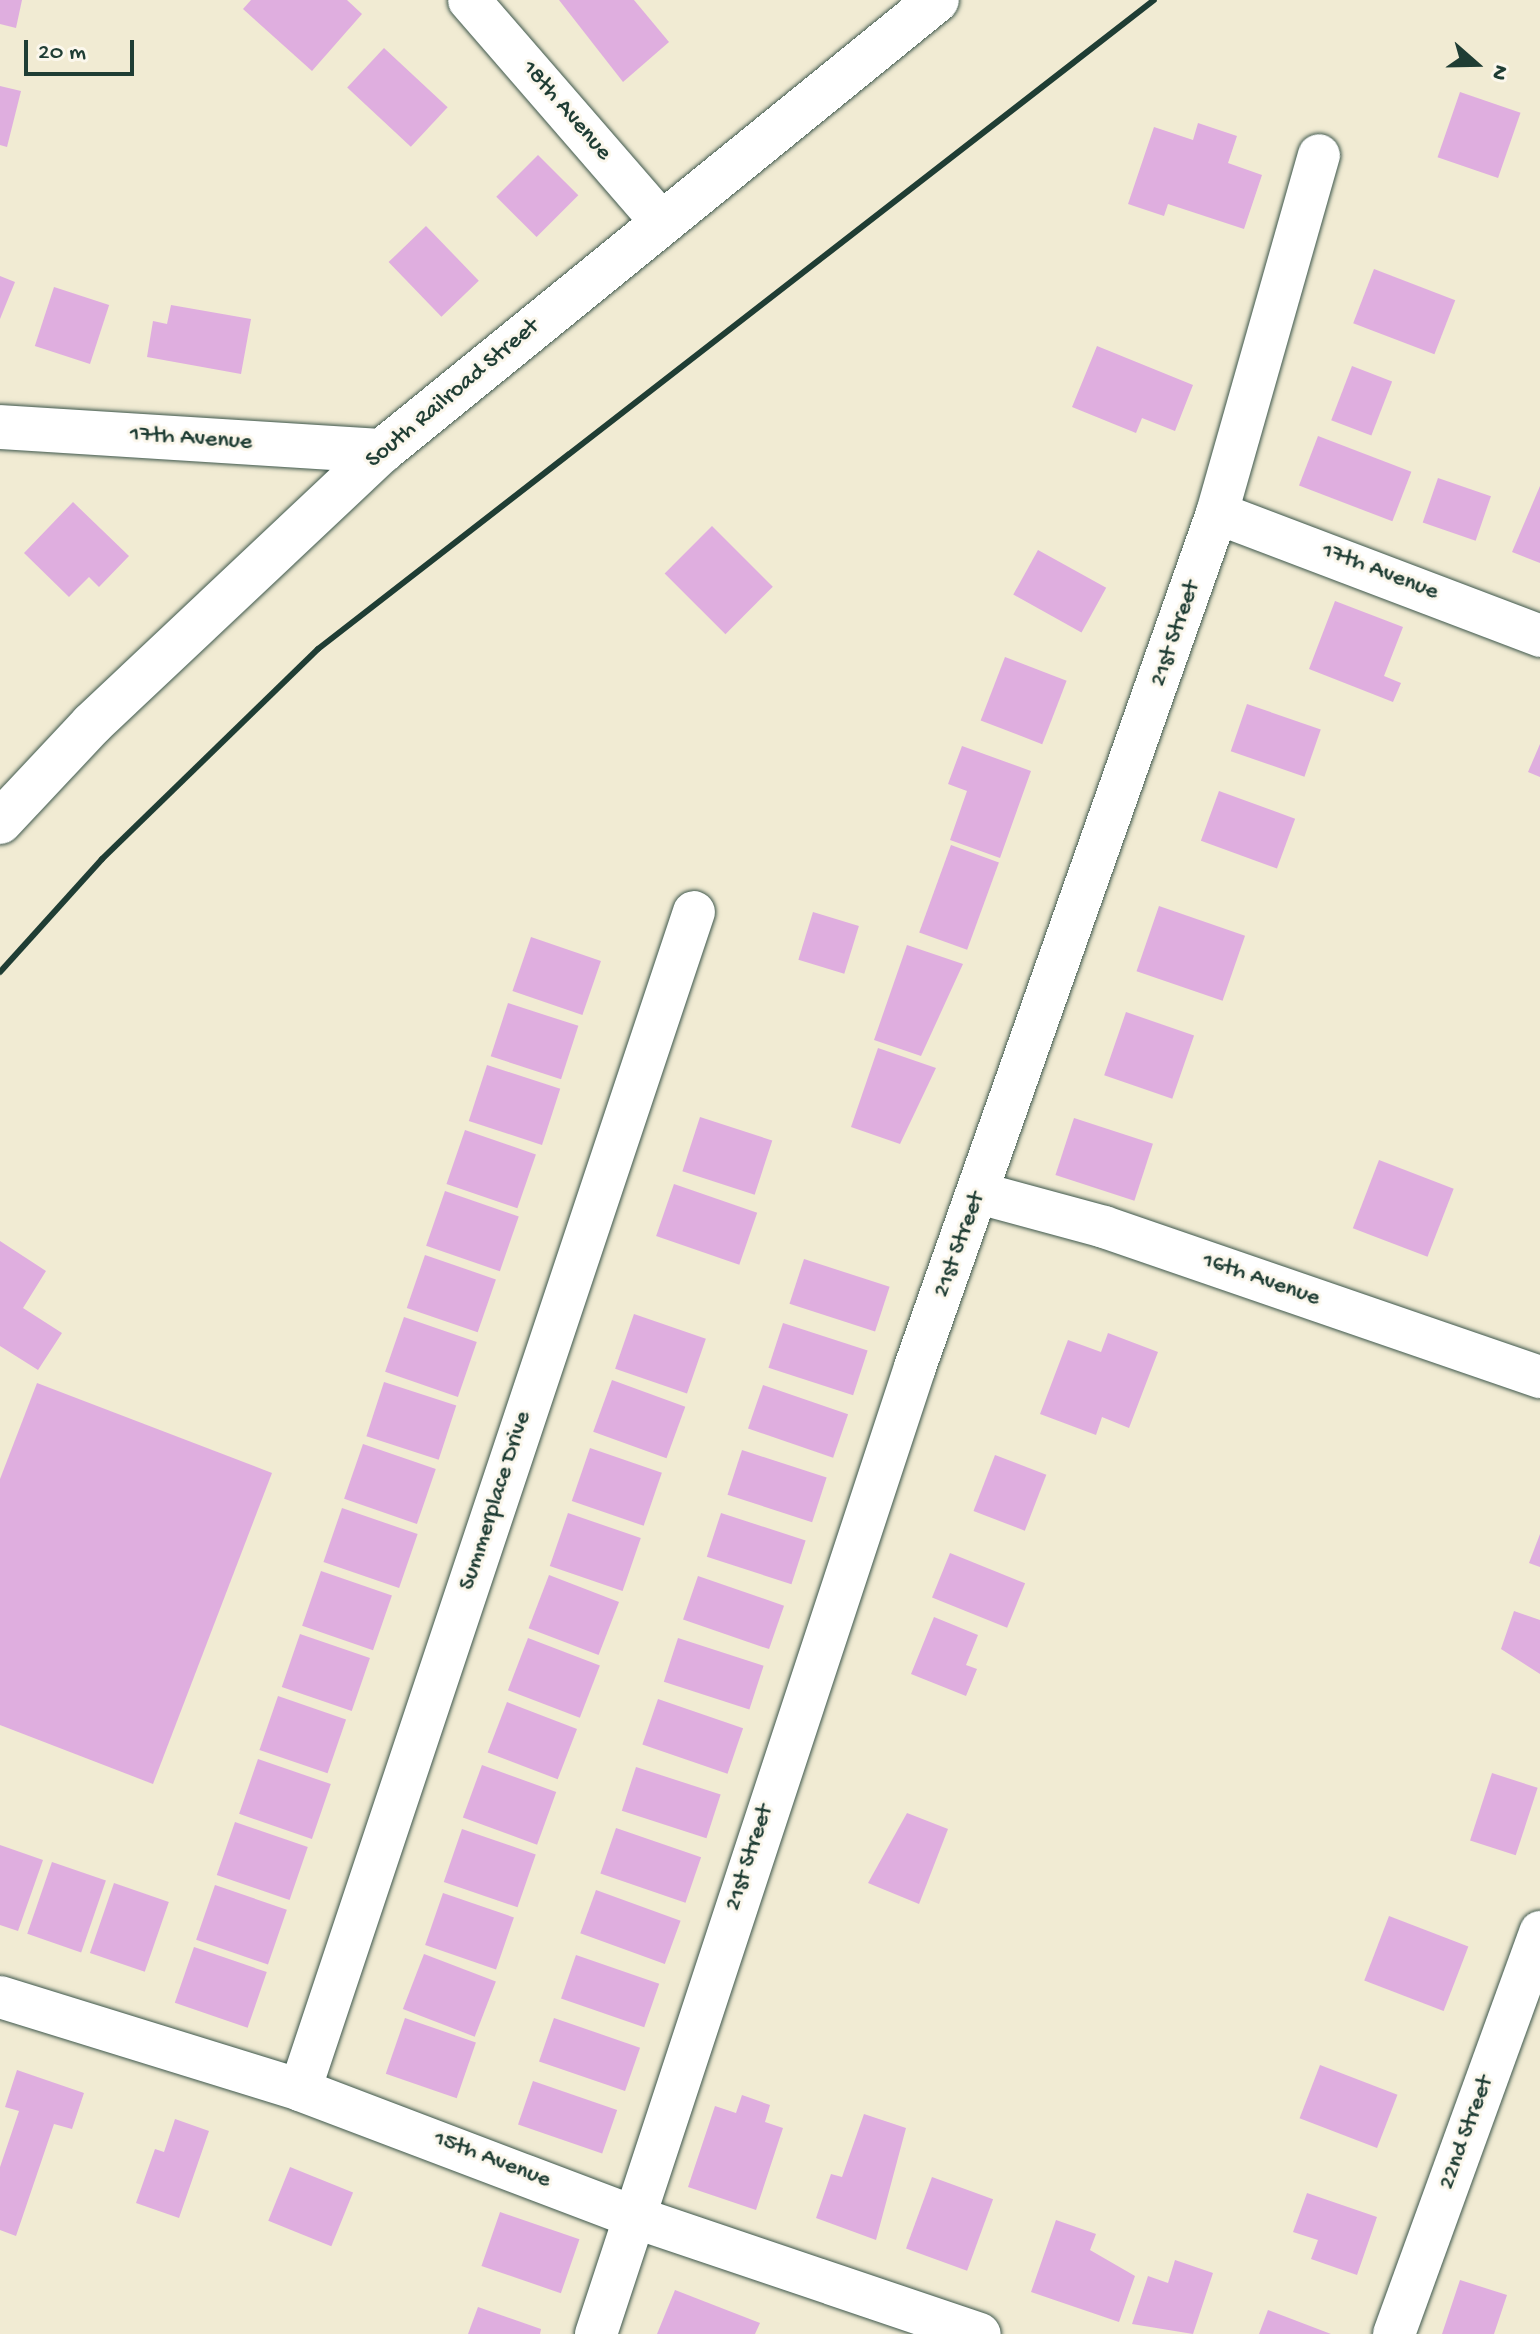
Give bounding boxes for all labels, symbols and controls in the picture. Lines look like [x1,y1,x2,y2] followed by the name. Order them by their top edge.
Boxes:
[28,24,138,74] scale bar
[1436,24,1516,104] north arrow
[38,39,86,68] text: 20 m
[515,55,617,167] street label: 18th Avenue
[1484,61,1513,83] text: N
[360,313,546,475] street label: South Railroad Street
[129,420,253,458] street label: 17th Avenue
[1318,537,1442,607] street label: 17th Avenue
[1145,577,1207,691] street label: 21st Street
[928,1189,992,1301] street label: 21st Street
[1198,1246,1324,1314] street label: 16th Avenue
[454,1408,538,1594] street label: Summerplace Drive
[719,1801,781,1915] street label: 21st Street
[1433,2072,1501,2194] street label: 22nd Street
[429,2125,555,2195] street label: 15th Avenue

